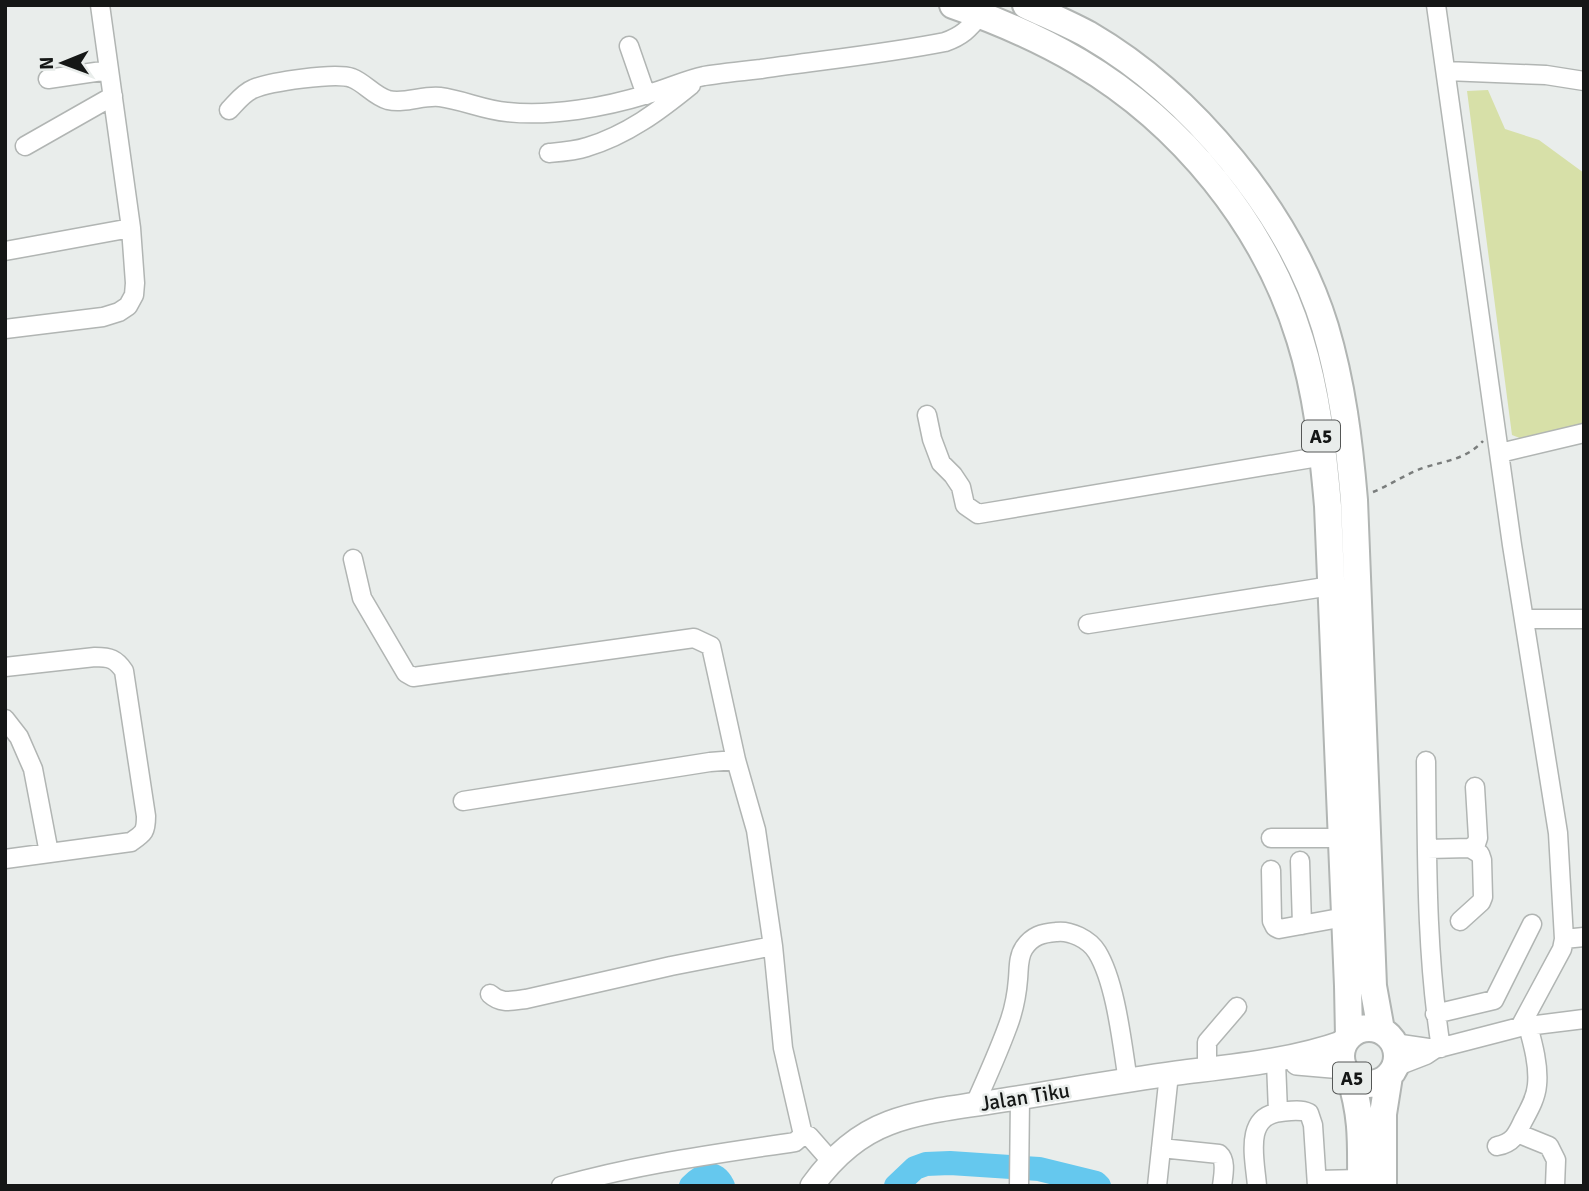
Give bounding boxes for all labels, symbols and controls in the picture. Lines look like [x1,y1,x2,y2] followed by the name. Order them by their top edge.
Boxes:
[28,28,98,98] north arrow
[35,56,59,70] text: N
[1302,420,1340,452] road number: A5
[1333,1062,1371,1094] road number: A5
[978,1077,1072,1117] street label: Jalan Tiku

